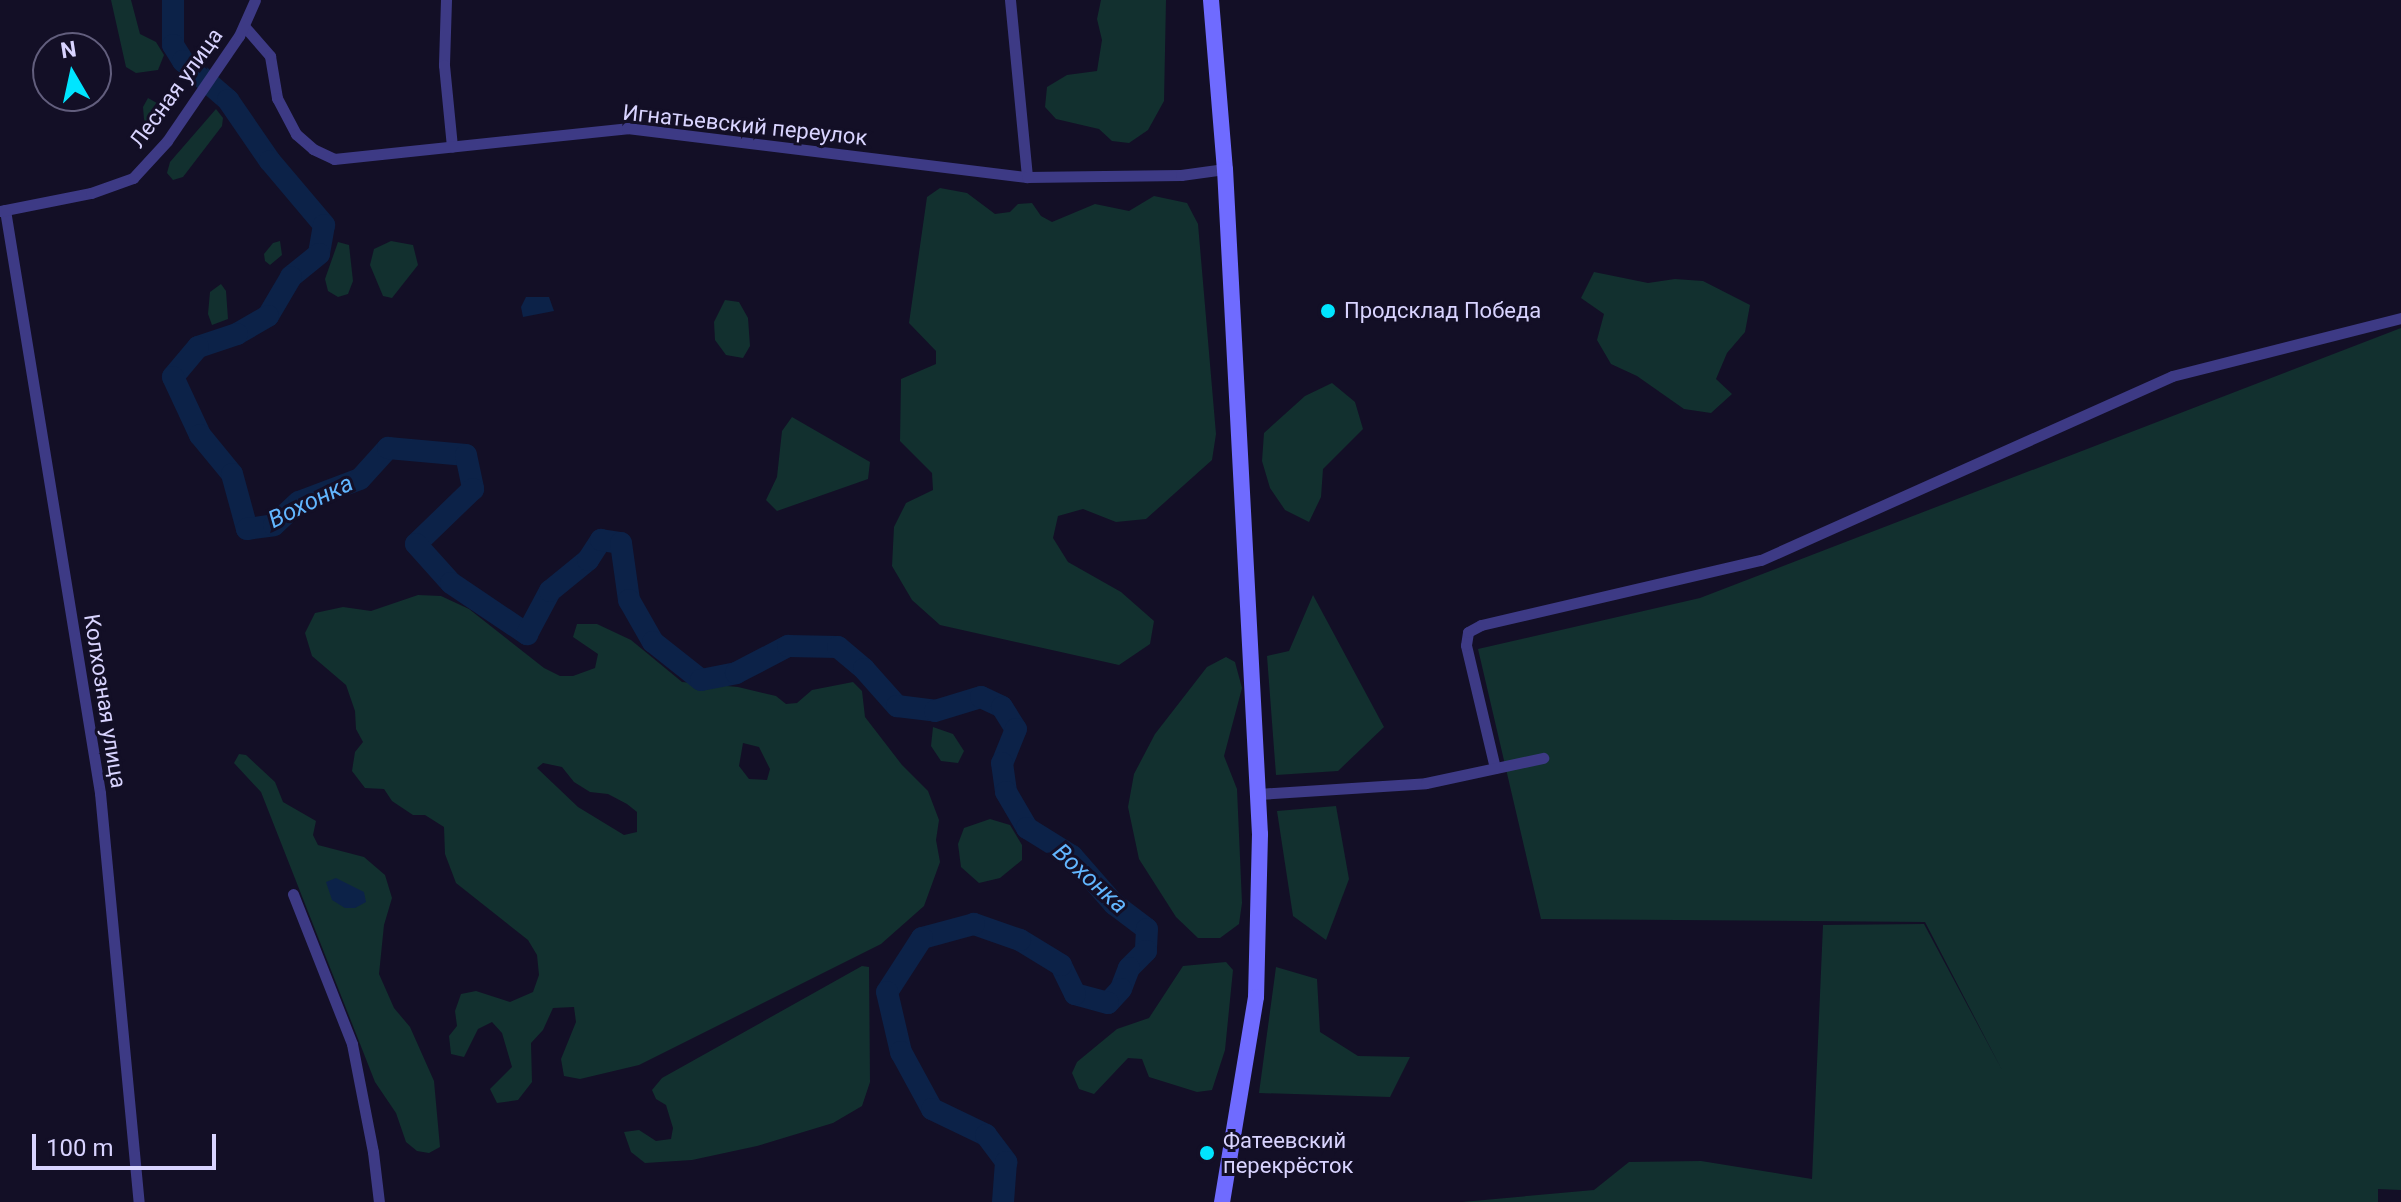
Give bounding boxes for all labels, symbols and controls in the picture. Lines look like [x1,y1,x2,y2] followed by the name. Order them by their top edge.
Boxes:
[124,23,228,153] street label: Лесная улица
[32,32,112,112] north arrow
[59,36,78,63] text: N
[621,99,869,151] street label: Игнатьевский переулок
[1344,298,1541,324] place label: Продсклад Победа
[1319,302,1337,320] marker: Продсклад Победа
[264,469,358,535] water label: Вохонка
[78,612,132,790] street label: Колхозная улица
[1047,838,1133,920] water label: Вохонка
[36,1118,220,1168] scale bar
[1223,1127,1353,1178] place label: Фатеевский перекрёсток
[46,1134,113,1162] text: 100 m
[1198,1144,1216,1162] marker: Фатеевский перекрёсток

